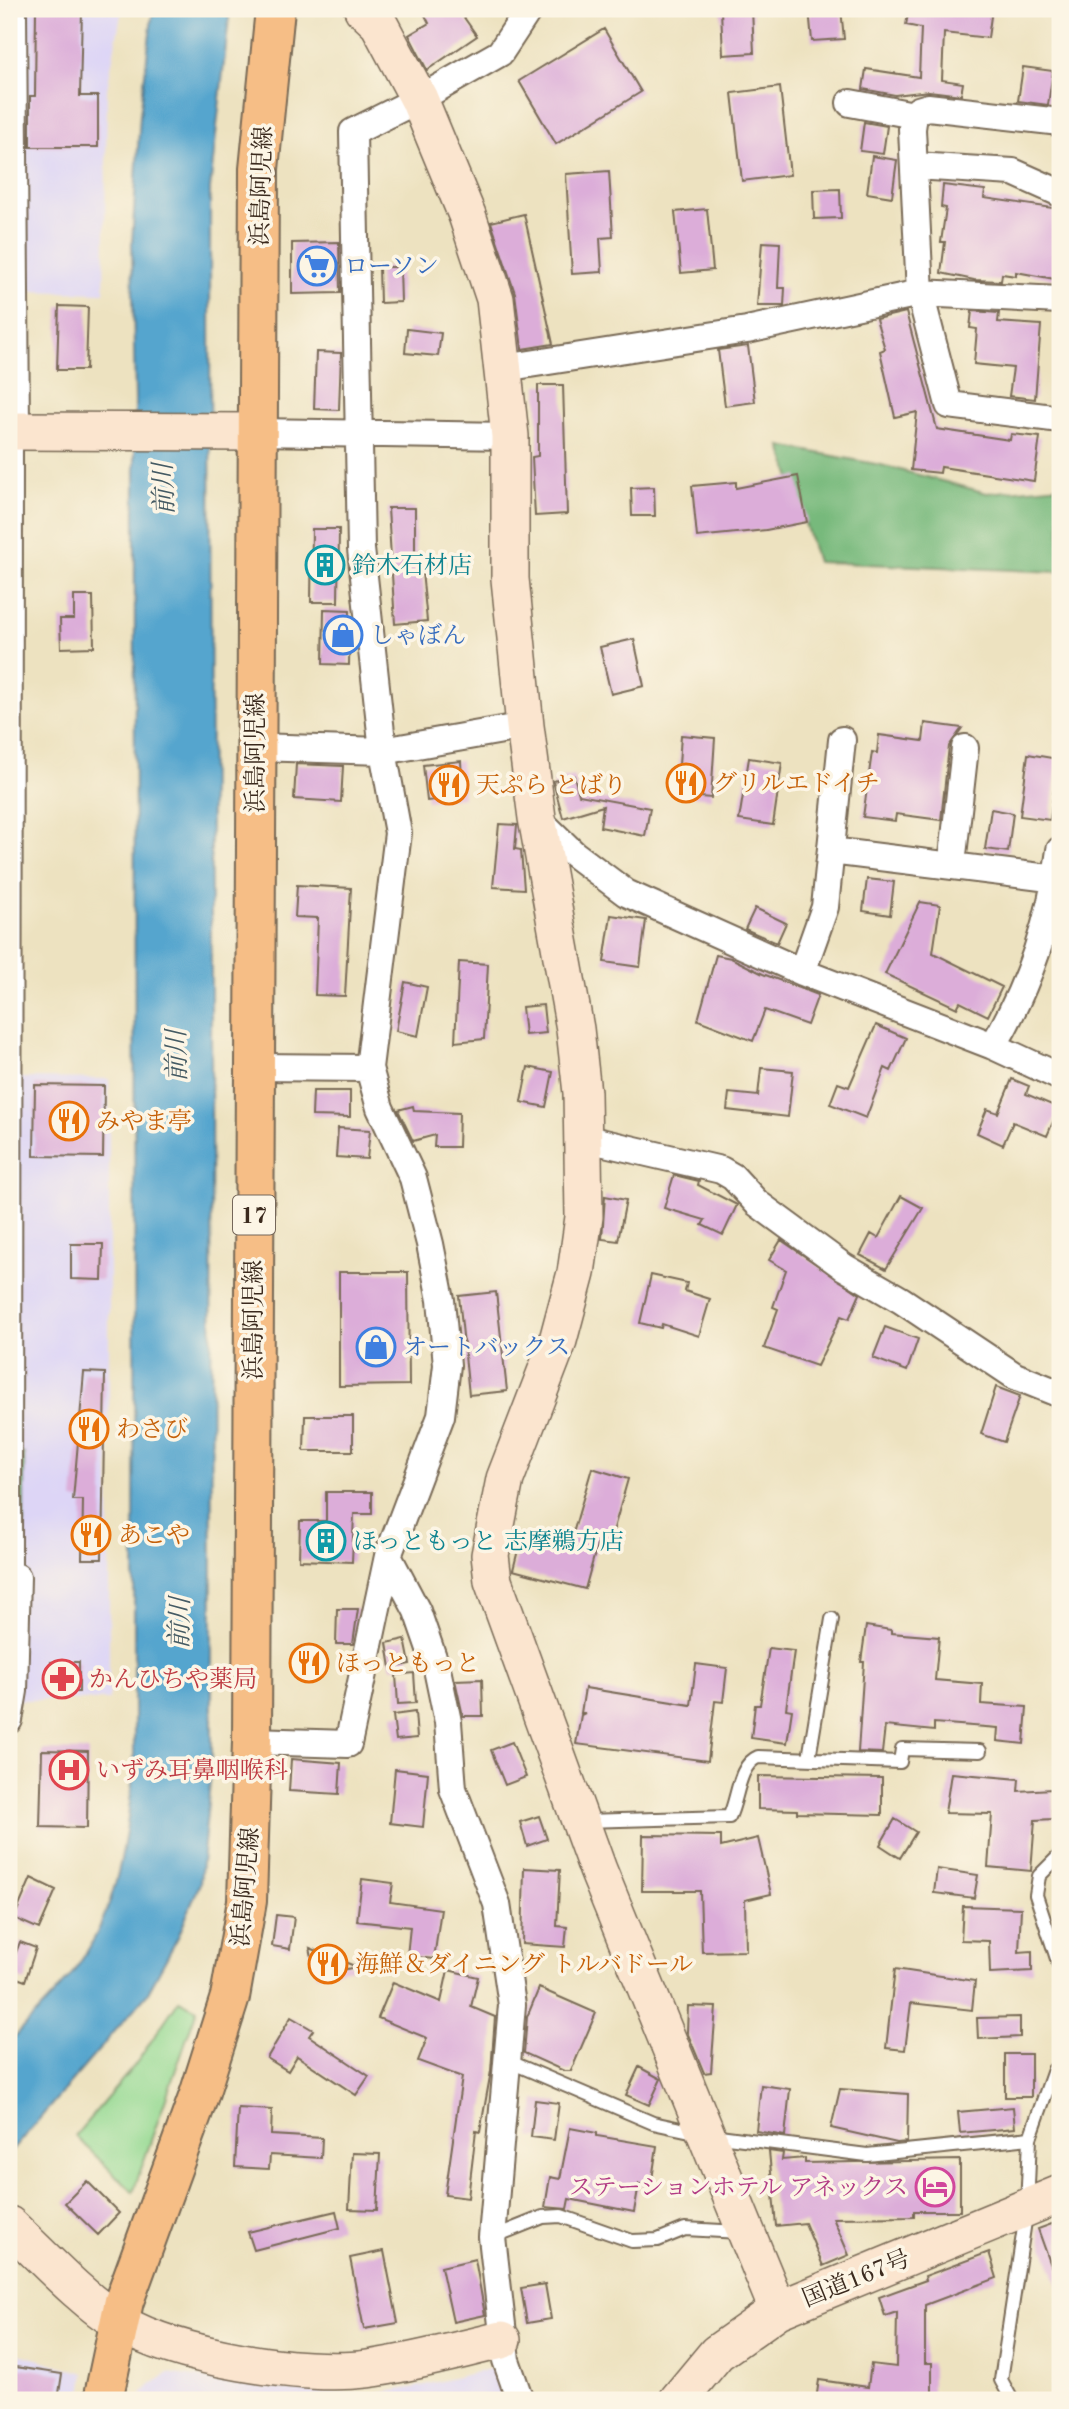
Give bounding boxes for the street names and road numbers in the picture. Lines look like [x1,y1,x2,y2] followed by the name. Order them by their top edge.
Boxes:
[246,126,277,246] street label: 浜島阿児線
[242,693,269,813] street label: 浜島阿児線
[233,1196,275,1234] road number: 17
[240,1260,267,1380] street label: 浜島阿児線
[227,1826,264,1948] street label: 浜島阿児線
[798,2245,914,2312] street label: 国道167号

